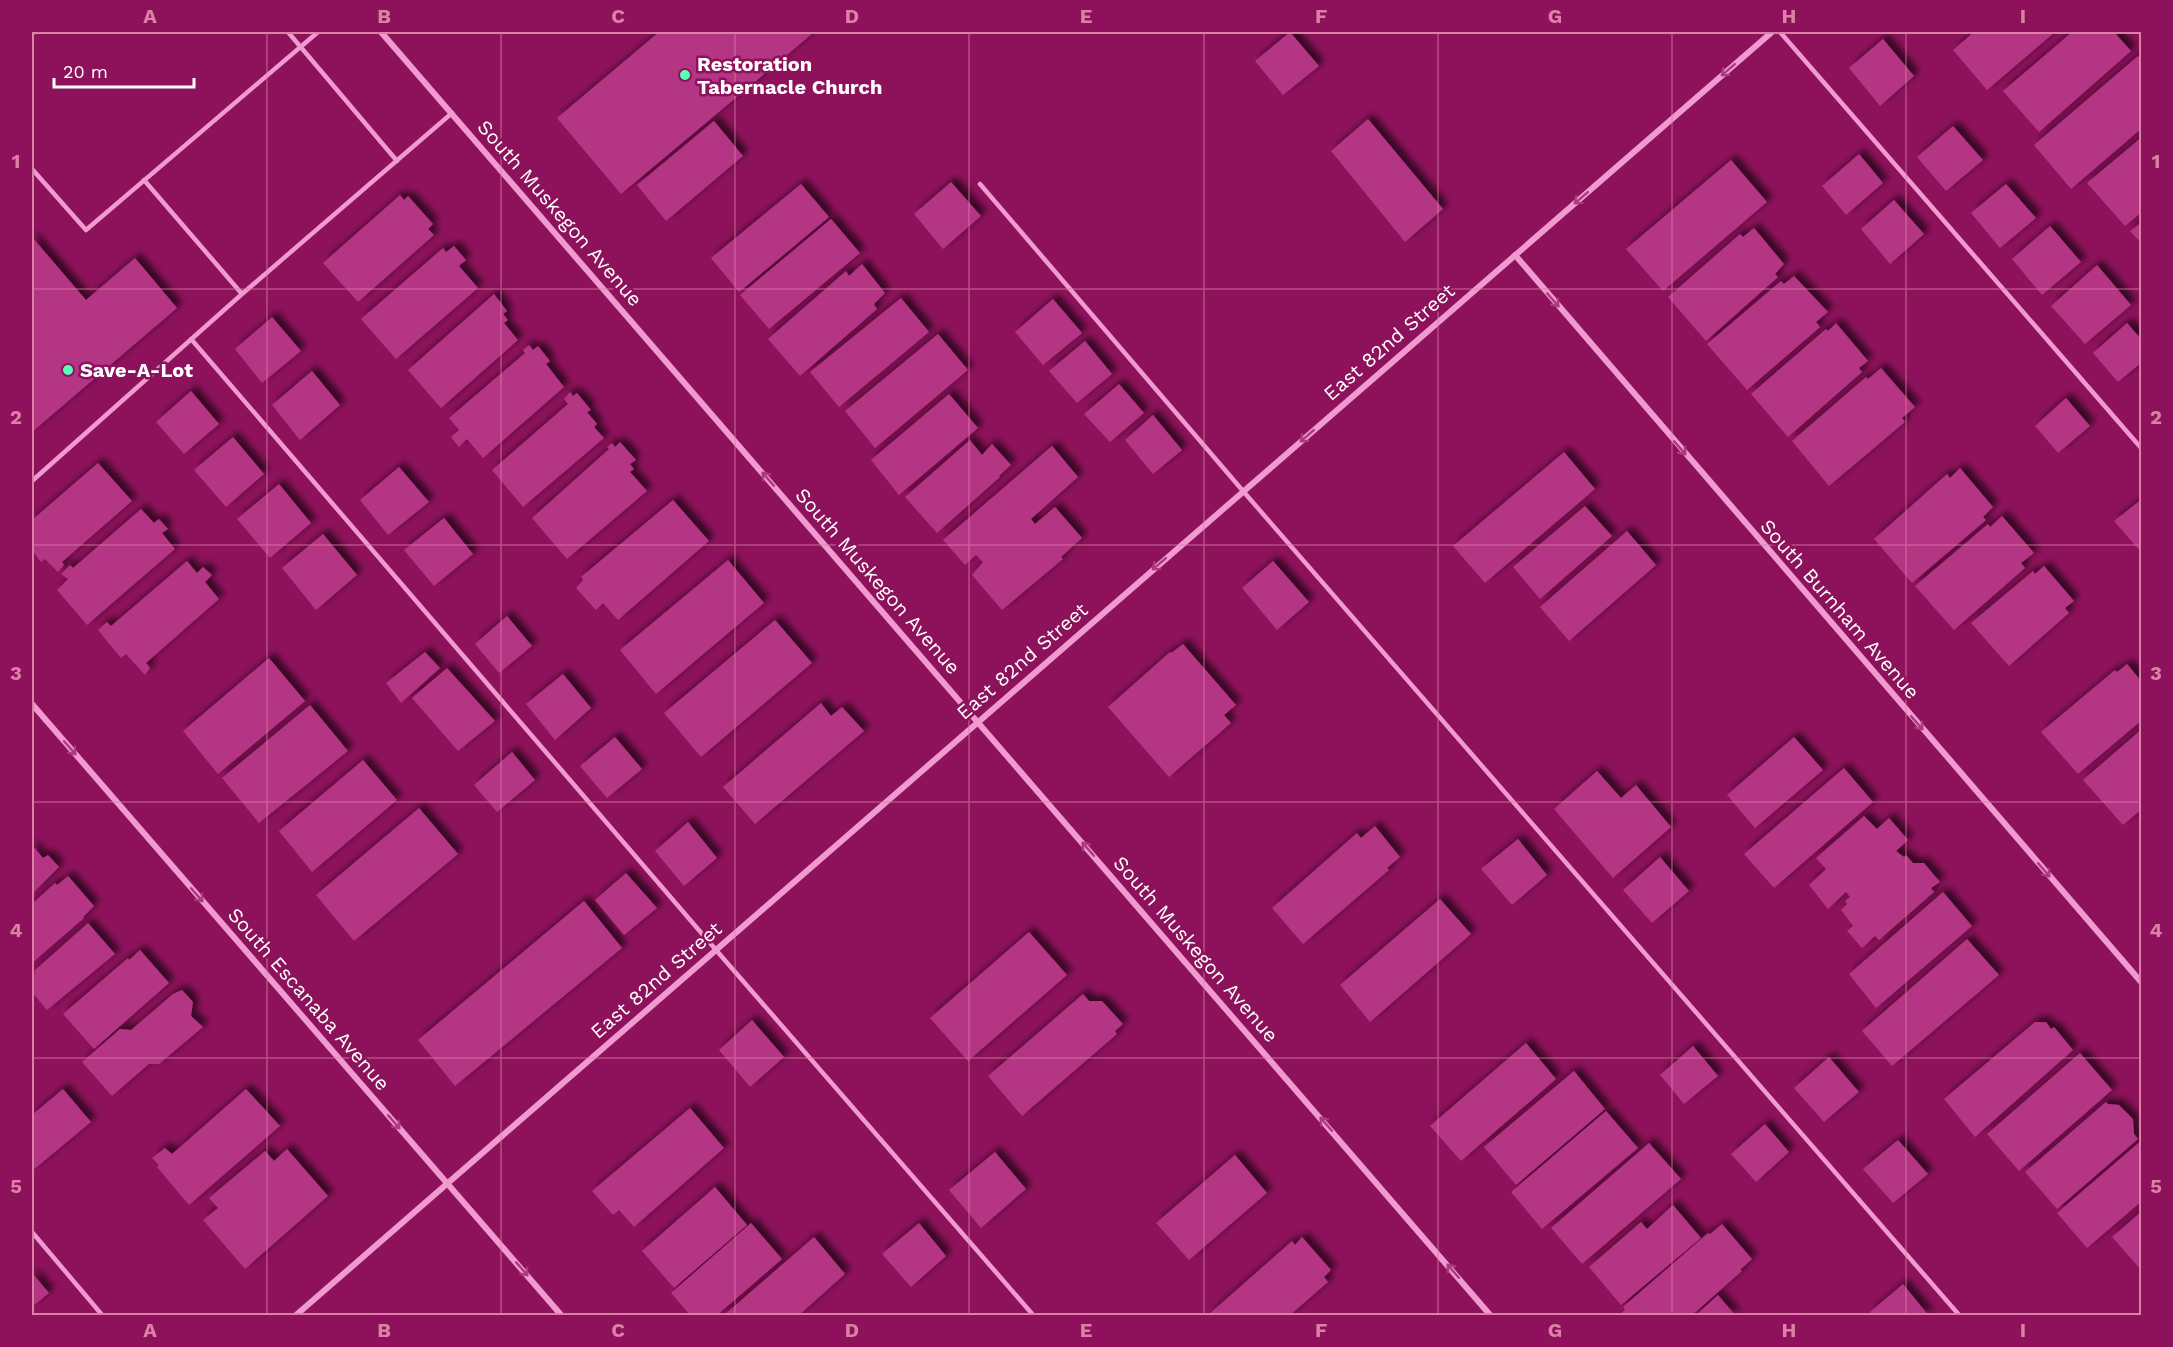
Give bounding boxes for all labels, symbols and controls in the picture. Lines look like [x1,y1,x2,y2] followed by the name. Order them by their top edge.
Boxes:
[143,4,157,28] text: A
[377,4,391,28] text: B
[611,4,625,28] text: C
[845,4,859,28] text: D
[1080,4,1092,28] text: E
[1315,4,1327,28] text: F
[1548,4,1562,28] text: G
[1782,4,1796,28] text: H
[2020,4,2026,28] text: I
[54,51,194,89] scale bar
[697,52,882,99] place label: Restoration Tabernacle Church
[63,61,108,82] text: 20 m
[1721,63,1736,77] one-way arrow
[678,68,692,82] marker: Restoration Tabernacle Church
[473,115,647,311] street label: South Muskegon Avenue
[12,149,20,173] text: 1
[2152,149,2160,173] text: 1
[1574,191,1589,205] one-way arrow
[1319,278,1460,405] street label: East 82nd Street
[1546,292,1559,308] one-way arrow
[80,358,193,382] place label: Save-A-Lot
[61,363,75,377] marker: Save-A-Lot
[10,405,22,429] text: 2
[2150,405,2162,429] text: 2
[1300,429,1315,443] one-way arrow
[1673,440,1687,455] one-way arrow
[761,472,775,487] one-way arrow
[791,483,965,679] street label: South Muskegon Avenue
[1755,514,1925,704] street label: South Burnham Avenue
[1152,557,1167,571] one-way arrow
[952,597,1093,724] street label: East 82nd Street
[10,661,22,685] text: 3
[2150,661,2162,685] text: 3
[1910,715,1924,730] one-way arrow
[63,740,77,755] one-way arrow
[1081,842,1095,857] one-way arrow
[1109,851,1283,1047] street label: South Muskegon Avenue
[2037,862,2051,877] one-way arrow
[190,888,204,903] one-way arrow
[223,903,395,1095] street label: South Escanaba Avenue
[586,916,727,1043] street label: East 82nd Street
[10,918,23,942] text: 4
[2150,918,2163,942] text: 4
[387,1114,400,1130] one-way arrow
[1319,1116,1332,1132] one-way arrow
[10,1174,22,1198] text: 5
[2150,1174,2162,1198] text: 5
[515,1261,529,1276] one-way arrow
[1446,1264,1460,1279] one-way arrow
[143,1318,157,1342] text: A
[377,1318,391,1342] text: B
[611,1318,625,1342] text: C
[845,1318,859,1342] text: D
[1080,1318,1092,1342] text: E
[1315,1318,1327,1342] text: F
[1548,1318,1562,1342] text: G
[1782,1318,1796,1342] text: H
[2020,1318,2026,1342] text: I

